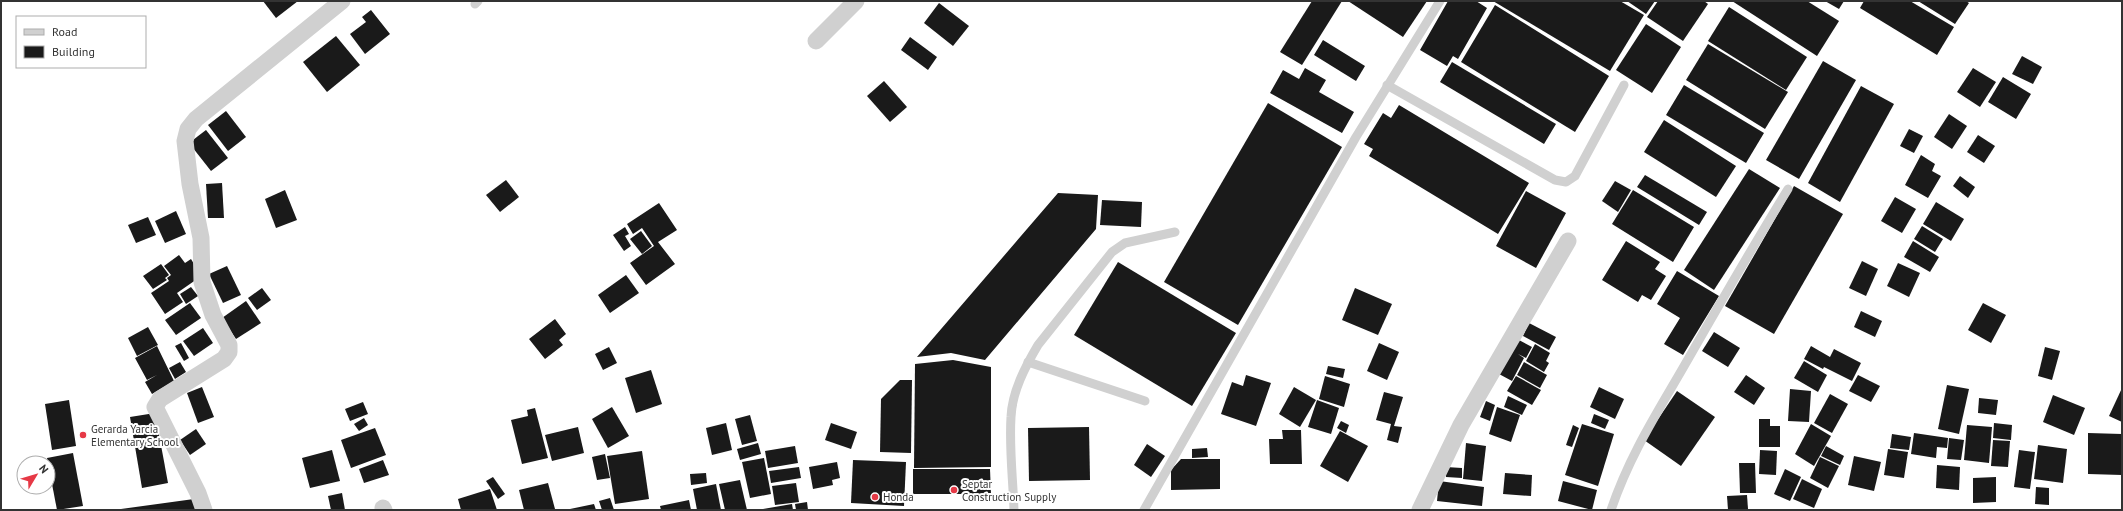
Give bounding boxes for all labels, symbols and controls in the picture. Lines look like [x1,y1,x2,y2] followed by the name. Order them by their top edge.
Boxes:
[16,16,146,68] legend
[52,24,77,39] text: Road
[52,44,95,59] text: Building
[91,422,179,449] place label: Gerarda Yarcia Elementary School
[78,430,88,440] marker: Gerarda Yarcia Elementary School
[16,455,56,495] north arrow
[36,462,52,476] text: N
[962,477,1057,504] place label: Septar Construction Supply
[949,485,959,495] marker: Septar Construction Supply
[883,490,914,504] place label: Honda
[870,492,880,502] marker: Honda

